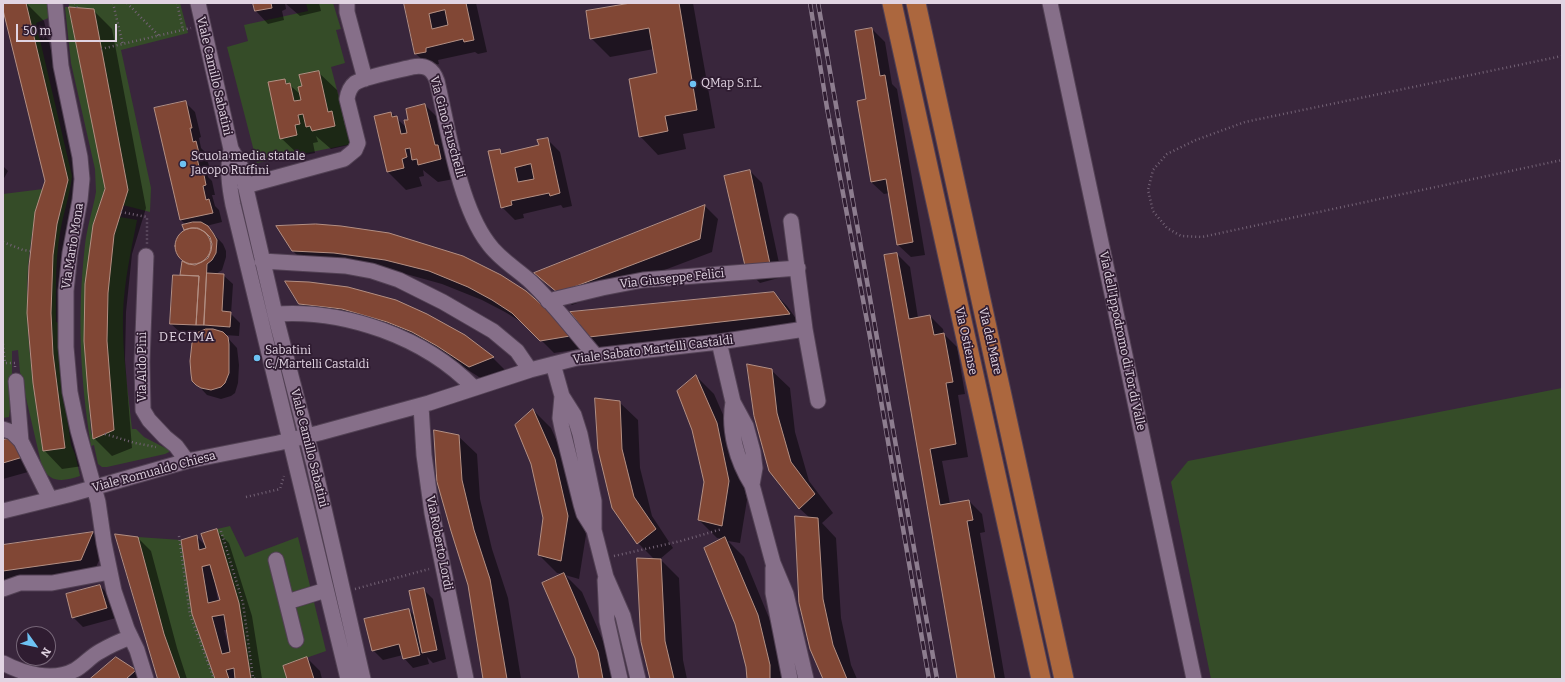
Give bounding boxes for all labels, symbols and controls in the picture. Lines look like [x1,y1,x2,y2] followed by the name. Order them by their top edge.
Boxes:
[193,15,235,137] street label: Viale Camillo Sabatini
[18,16,119,42] scale bar
[23,24,51,38] text: 50 m
[426,74,468,180] street label: Via Gino Fruschelli
[701,77,762,91] place label: QMap S.r.L.
[688,79,698,89] marker: QMap S.r.L.
[191,150,305,178] place label: Scuola media statale Jacopo Ruffini
[178,159,188,169] marker: Scuola media statale Jacopo Ruffini
[59,202,87,290] street label: Via Mario Mona
[1096,250,1148,432] street label: Via dell'Ippodromo di Tor di Valle
[619,266,725,292] street label: Via Giuseppe Felici
[952,306,980,376] street label: Via Ostiense
[975,306,1005,376] street label: Via del Mare
[159,329,215,345] district label: DECIMA
[136,332,150,402] street label: Via Aldo Pini
[572,333,734,367] street label: Viale Sabato Martelli Castaldi
[265,344,369,372] place label: Sabatini C./Martelli Castaldi
[252,353,262,363] marker: Sabatini C./Martelli Castaldi
[287,387,331,509] street label: Viale Camillo Sabatini
[91,449,217,495] street label: Viale Romualdo Chiesa
[423,494,455,592] street label: Via Roberto Lordi
[16,626,56,666] north arrow
[38,645,53,659] text: N

